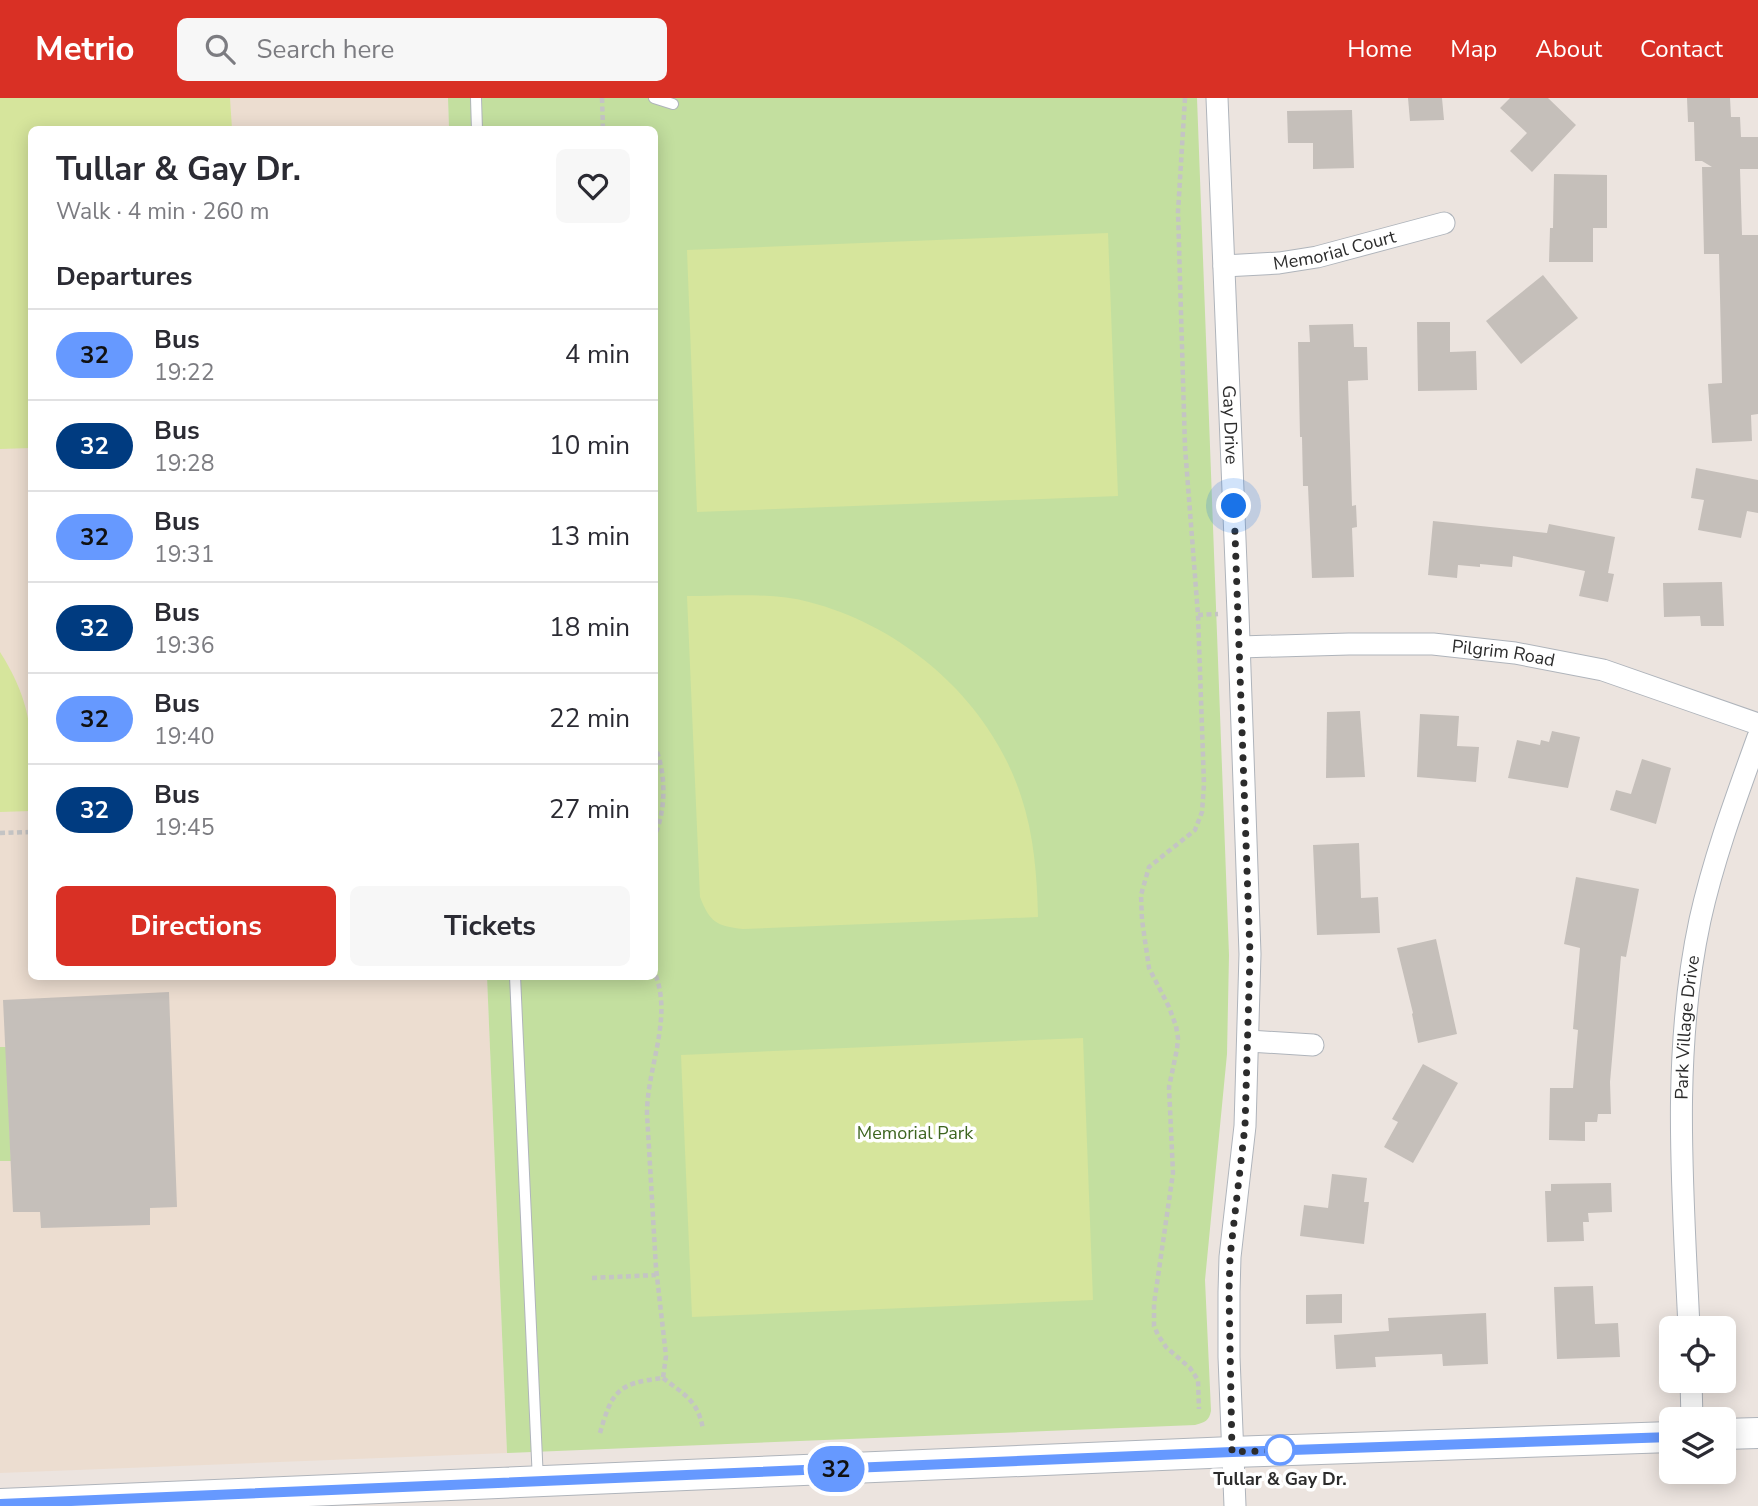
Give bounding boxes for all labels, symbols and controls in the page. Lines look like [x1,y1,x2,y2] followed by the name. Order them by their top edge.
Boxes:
[177,18,667,81] search box
[35,27,135,72] text: Metrio
[201,30,239,68] icon: search
[257,32,394,67] text: Search here
[1347,33,1412,65] text: Home
[1450,33,1497,65] text: Map
[1535,33,1602,65] text: About
[1640,33,1723,65] text: Contact
[56,147,301,192] text: Tullar & Gay Dr.
[556,149,630,223] button: heart
[56,196,269,227] text: Walk · 4 min · 260 m
[1271,224,1399,276] street label: Memorial Court
[56,259,192,294] text: Departures
[154,322,200,357] text: Bus
[565,337,630,372] text: 4 min
[80,339,109,371] text: 32
[154,357,214,388] text: 19:22
[1217,385,1244,465] street label: Gay Drive
[154,413,200,448] text: Bus
[549,428,630,463] text: 10 min
[80,430,109,462] text: 32
[154,448,214,479] text: 19:28
[1216,488,1251,523] your location
[154,504,200,539] text: Bus
[549,519,630,554] text: 13 min
[80,521,109,553] text: 32
[154,539,214,570] text: 19:31
[154,595,200,630] text: Bus
[549,610,630,645] text: 18 min
[80,612,109,644] text: 32
[154,630,214,661] text: 19:36
[1451,634,1557,672] street label: Pilgrim Road
[154,686,200,721] text: Bus
[549,701,630,736] text: 22 min
[80,703,109,735] text: 32
[154,721,214,752] text: 19:40
[154,777,200,812] text: Bus
[549,792,630,827] text: 27 min
[80,794,109,826] text: 32
[154,812,214,843] text: 19:45
[56,886,336,966] button: Directions
[350,886,630,966] button: Tickets
[1670,953,1705,1100] street label: Park Village Drive
[857,1121,974,1145] park label: Memorial Park
[1659,1316,1736,1484] map controls
[1659,1316,1736,1393] button: locate
[1659,1407,1736,1484] button: layers
[1265,1435,1295,1465] marker: Tullar & Gay Dr.
[804,1446,868,1492] line badge: 32
[822,1453,850,1485] text: 32
[1213,1467,1347,1491] place label: Tullar & Gay Dr.

